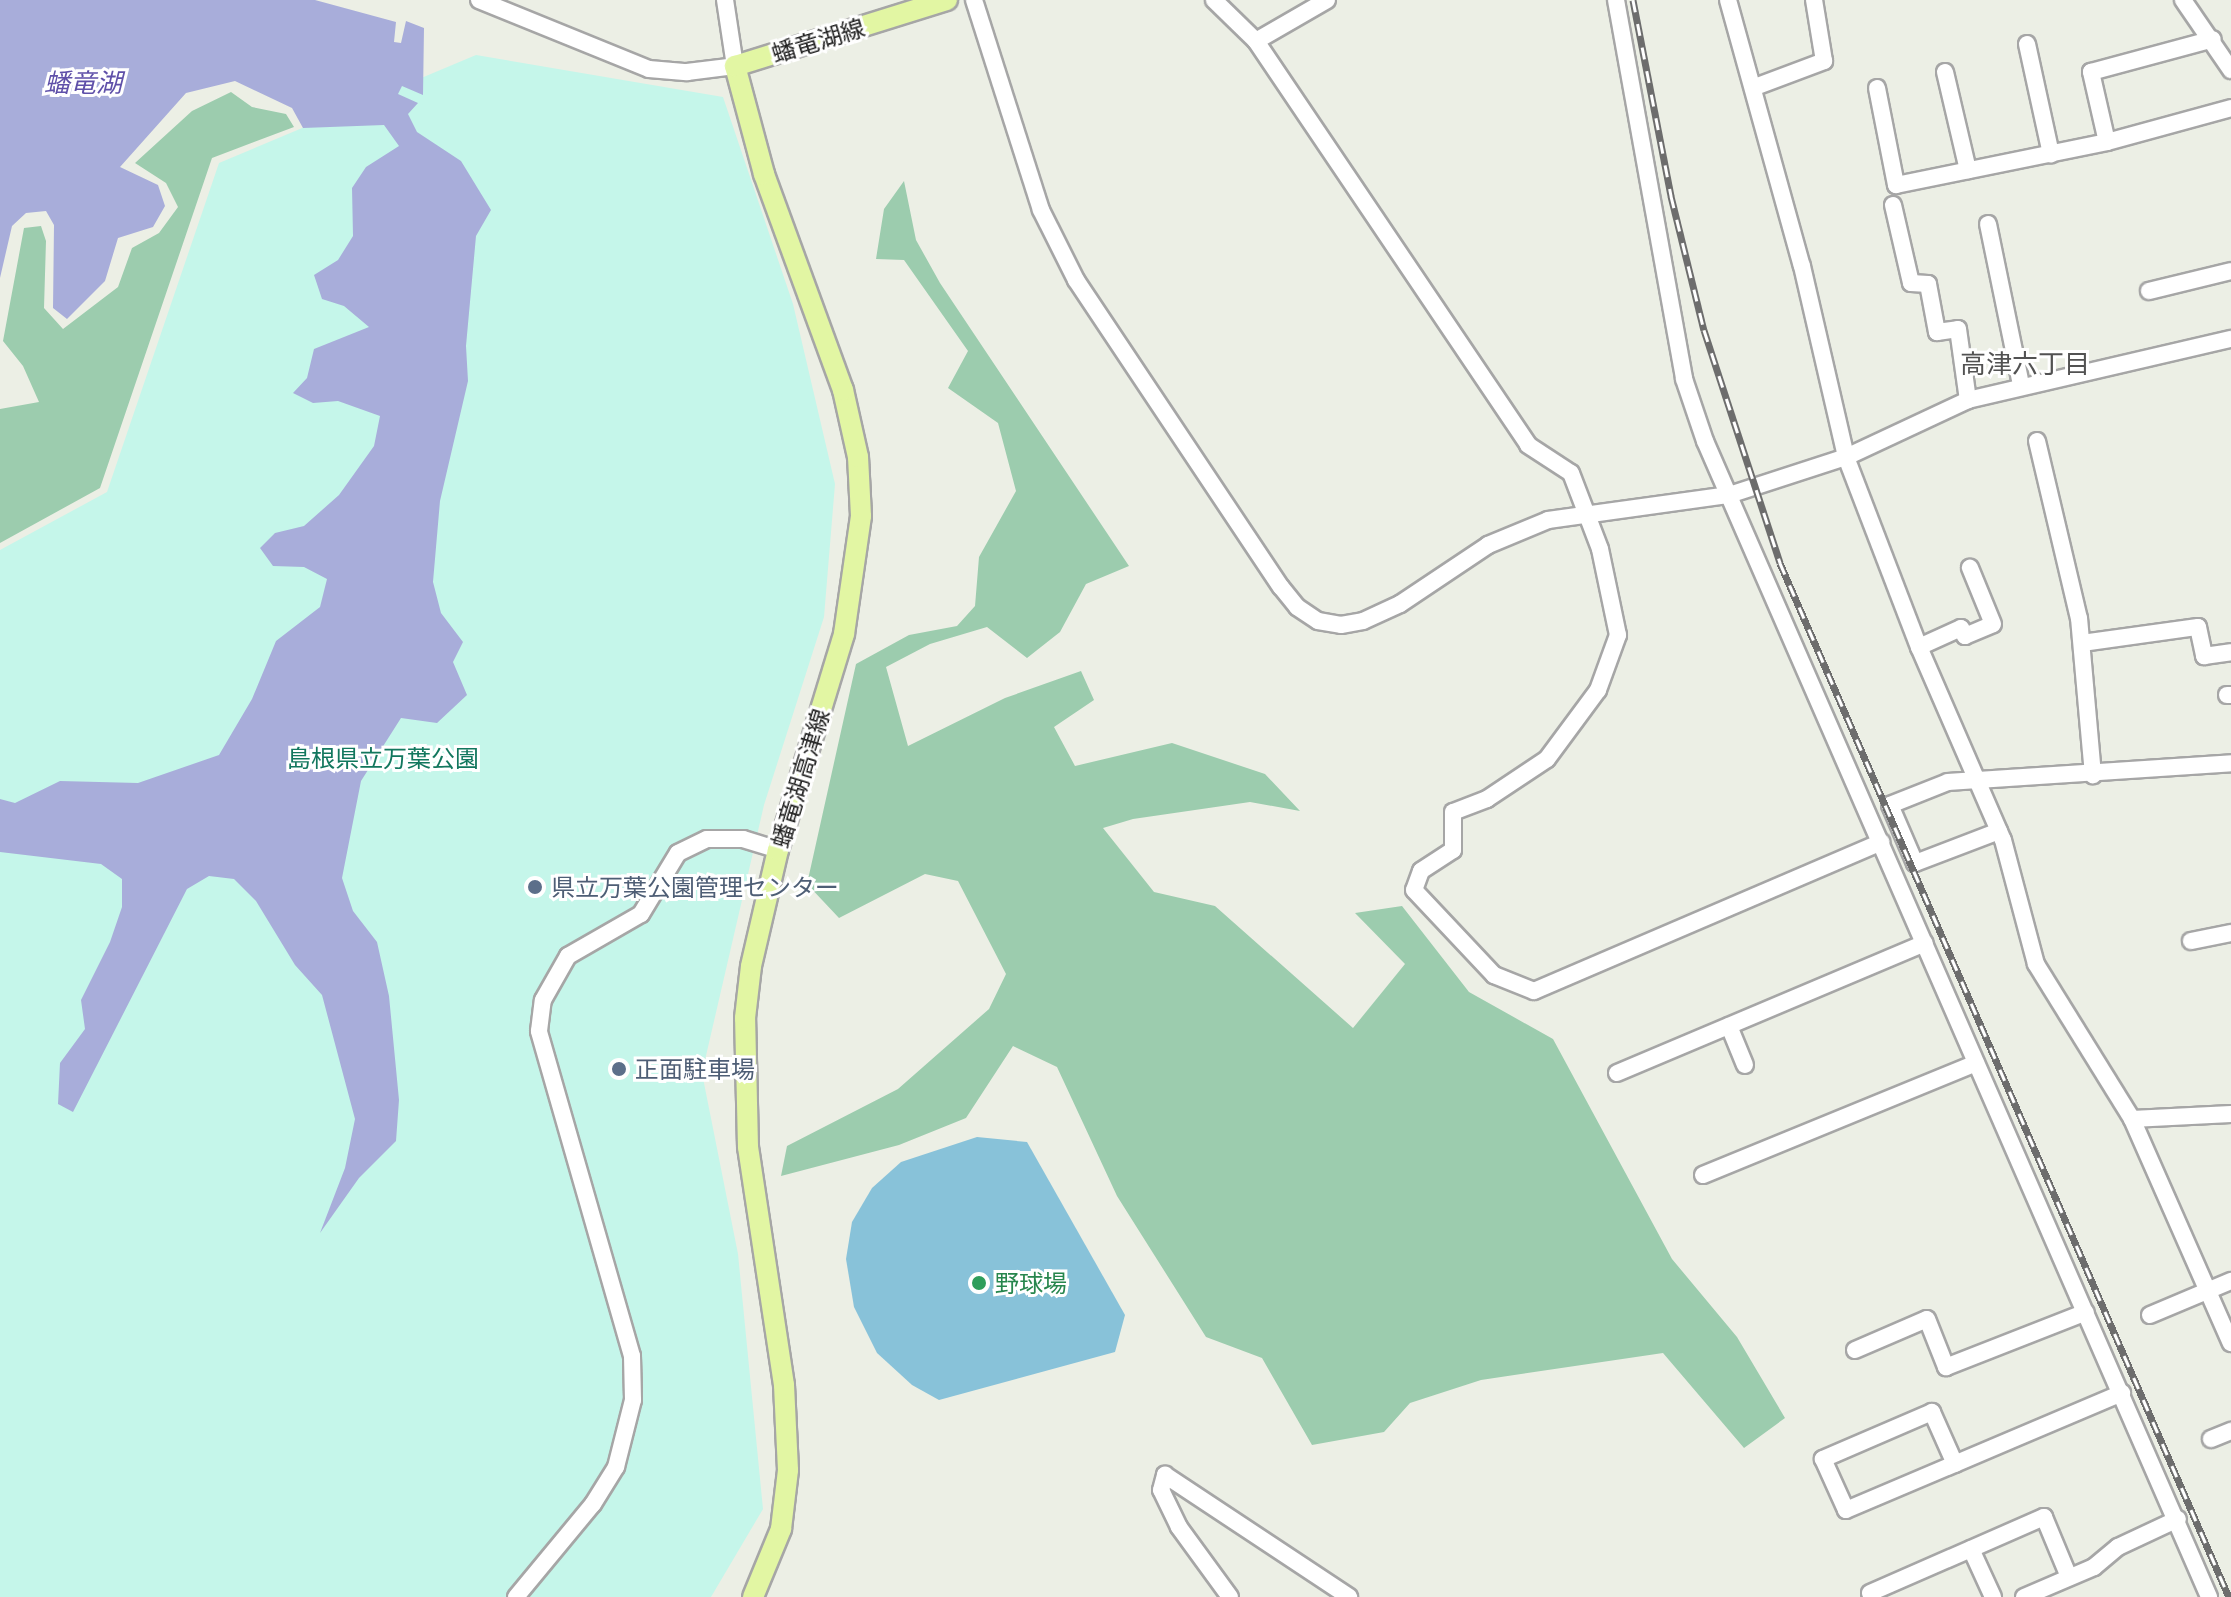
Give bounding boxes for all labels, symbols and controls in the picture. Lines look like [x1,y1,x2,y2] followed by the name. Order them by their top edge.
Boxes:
[768,12,868,68] street label: 蟠竜湖線
[44,67,122,99] water label: 蟠竜湖
[1960,348,2090,380] district label: 高津六丁目
[765,705,835,851] street label: 蟠竜湖高津線
[287,744,479,772] park label: 島根県立万葉公園
[551,873,839,901] place label: 県立万葉公園管理センター
[526,878,544,896] marker: 県立万葉公園管理センター
[635,1055,755,1083] place label: 正面駐車場
[610,1060,628,1078] marker: 正面駐車場
[995,1269,1067,1297] place label: 野球場
[970,1274,988,1292] marker: 野球場

